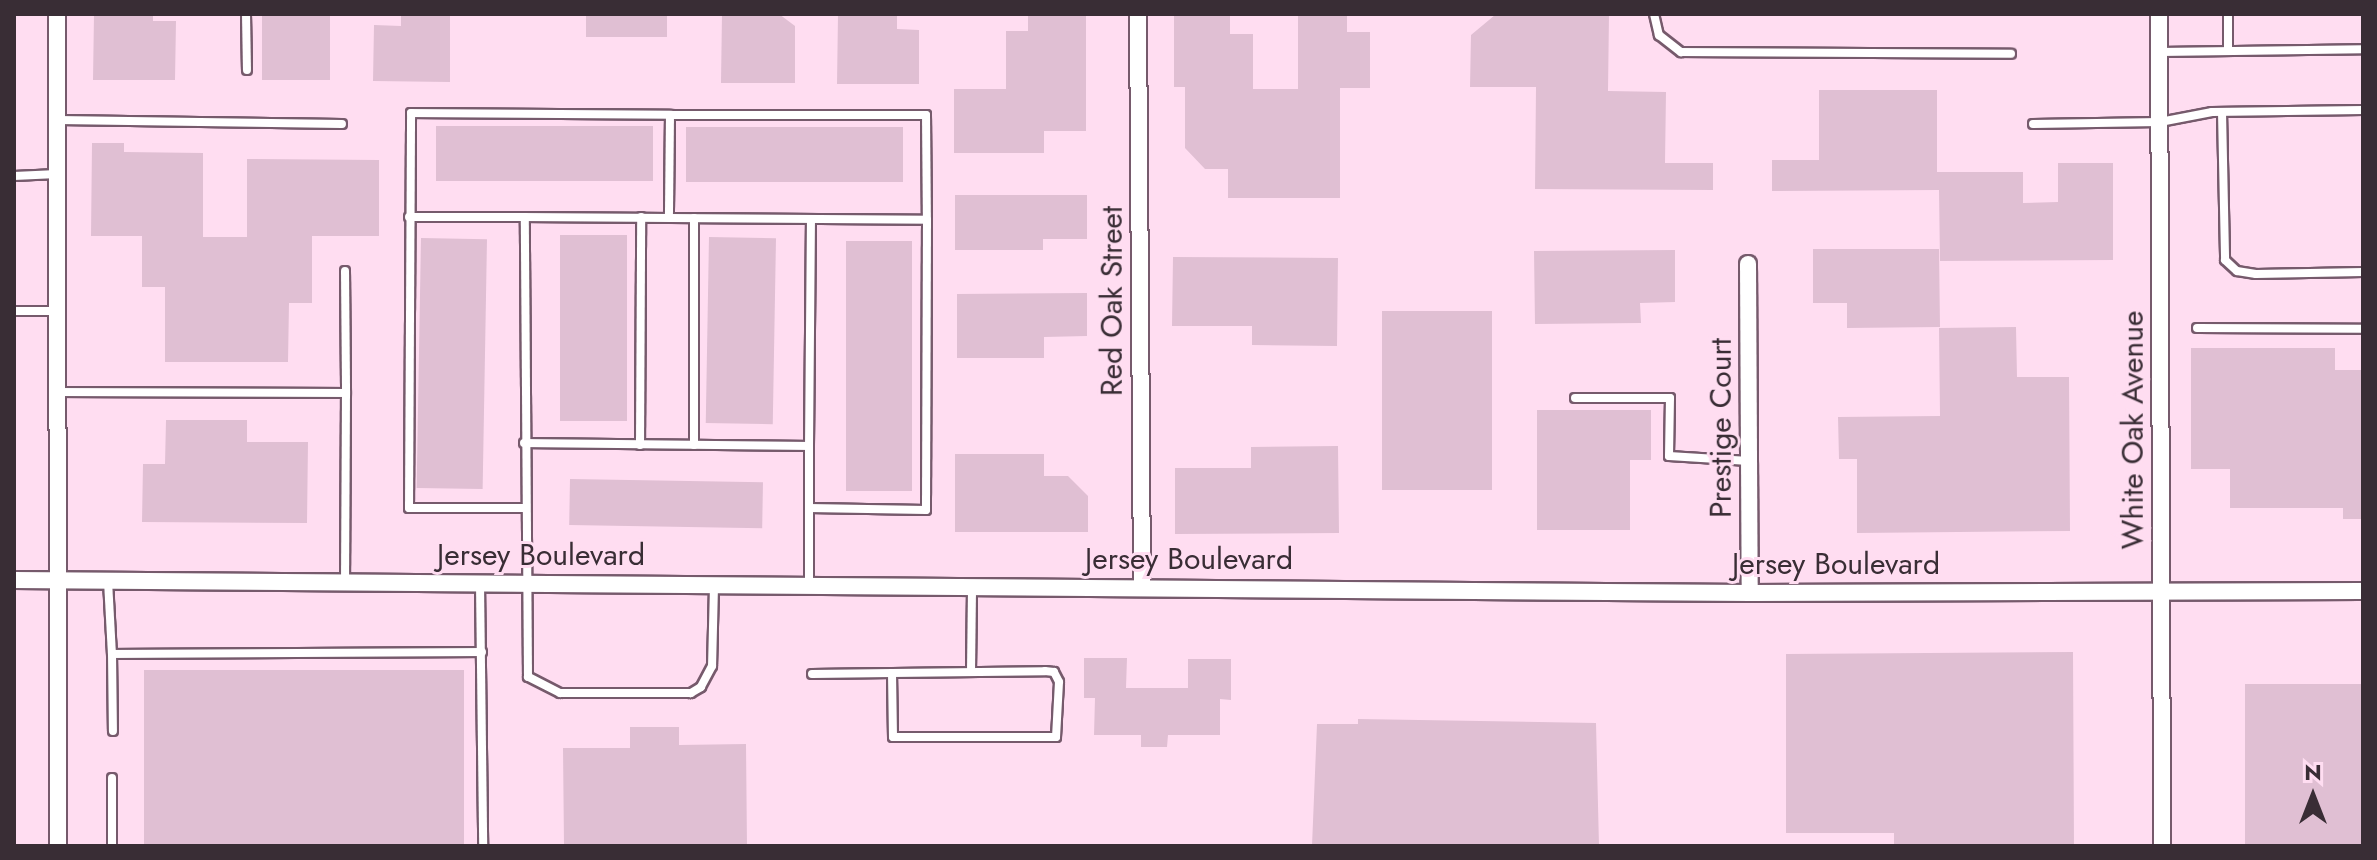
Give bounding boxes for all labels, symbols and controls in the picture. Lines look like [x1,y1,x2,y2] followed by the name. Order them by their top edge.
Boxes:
[1094,206,1130,396] street label: Red Oak Street
[2115,311,2151,549] street label: White Oak Avenue
[1703,338,1739,518] street label: Prestige Court
[437,537,645,573] street label: Jersey Boulevard
[1085,541,1293,577] street label: Jersey Boulevard
[1732,546,1940,582] street label: Jersey Boulevard
[2273,756,2353,836] north arrow
[2304,756,2322,788] text: N

